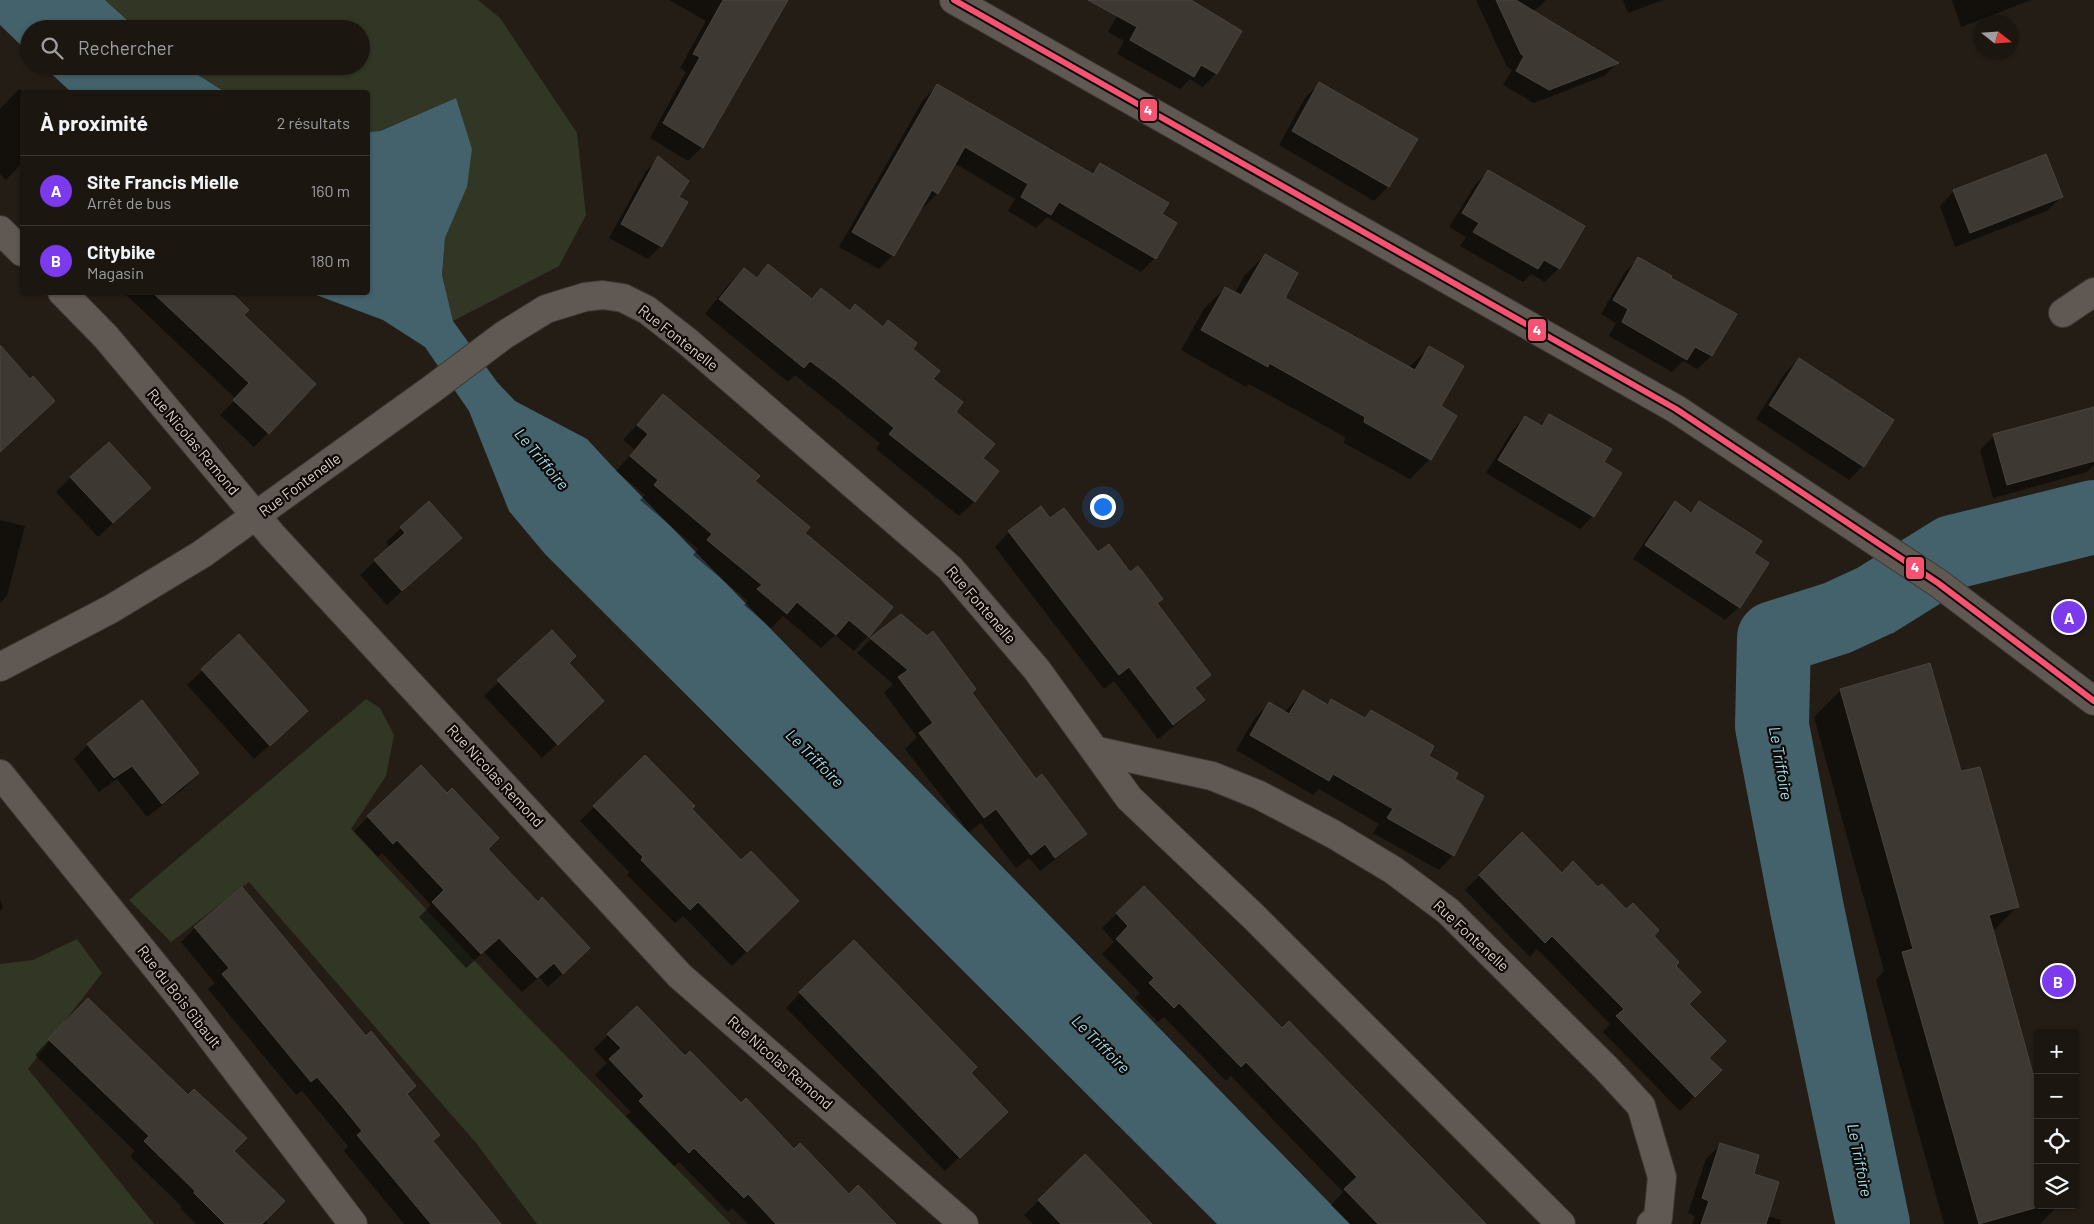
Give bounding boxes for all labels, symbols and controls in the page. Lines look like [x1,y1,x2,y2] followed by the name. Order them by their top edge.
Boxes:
[1974,15,2019,60] north arrow
[20,20,370,75] search box
[38,34,66,62] icon: search
[78,36,174,59] text: Rechercher
[1139,98,1158,122] line badge: 4
[1144,101,1152,118] text: 4
[40,110,148,135] text: À proximité
[277,113,350,132] text: 2 résultats
[87,170,239,193] text: Site Francis Mielle
[51,181,61,200] text: A
[311,181,350,200] text: 160 m
[87,193,171,212] text: Arrêt de bus
[87,240,155,263] text: Citybike
[51,251,61,270] text: B
[311,251,350,270] text: 180 m
[87,263,144,282] text: Magasin
[635,300,722,374] street label: Rue Fontenelle
[1527,318,1547,342] line badge: 4
[1533,321,1541,338] text: 4
[144,385,243,498] street label: Rue Nicolas Remond
[511,424,574,493] water label: Le Triffoire
[255,449,344,520] street label: Rue Fontenelle
[1090,494,1116,520] your location
[1905,556,1925,580] line badge: 4
[1911,558,1919,575] text: 4
[943,562,1020,647] street label: Rue Fontenelle
[2053,598,2085,636] pin: A
[444,720,548,830] street label: Rue Nicolas Remond
[782,725,848,791] water label: Le Triffoire
[1766,725,1797,801] water label: Le Triffoire
[1430,896,1513,975] street label: Rue Fontenelle
[134,942,225,1051] street label: Rue du Bois Gibault
[2042,962,2074,1000] pin: B
[1068,1011,1134,1077] water label: Le Triffoire
[724,1012,837,1113] street label: Rue Nicolas Remond
[2034,1029,2079,1209] map controls
[2034,1029,2079,1074] button: +
[2034,1074,2079,1119] button: −
[2034,1119,2079,1164] button: locate
[1844,1122,1877,1198] water label: Le Triffoire
[2034,1164,2079,1209] button: layers

